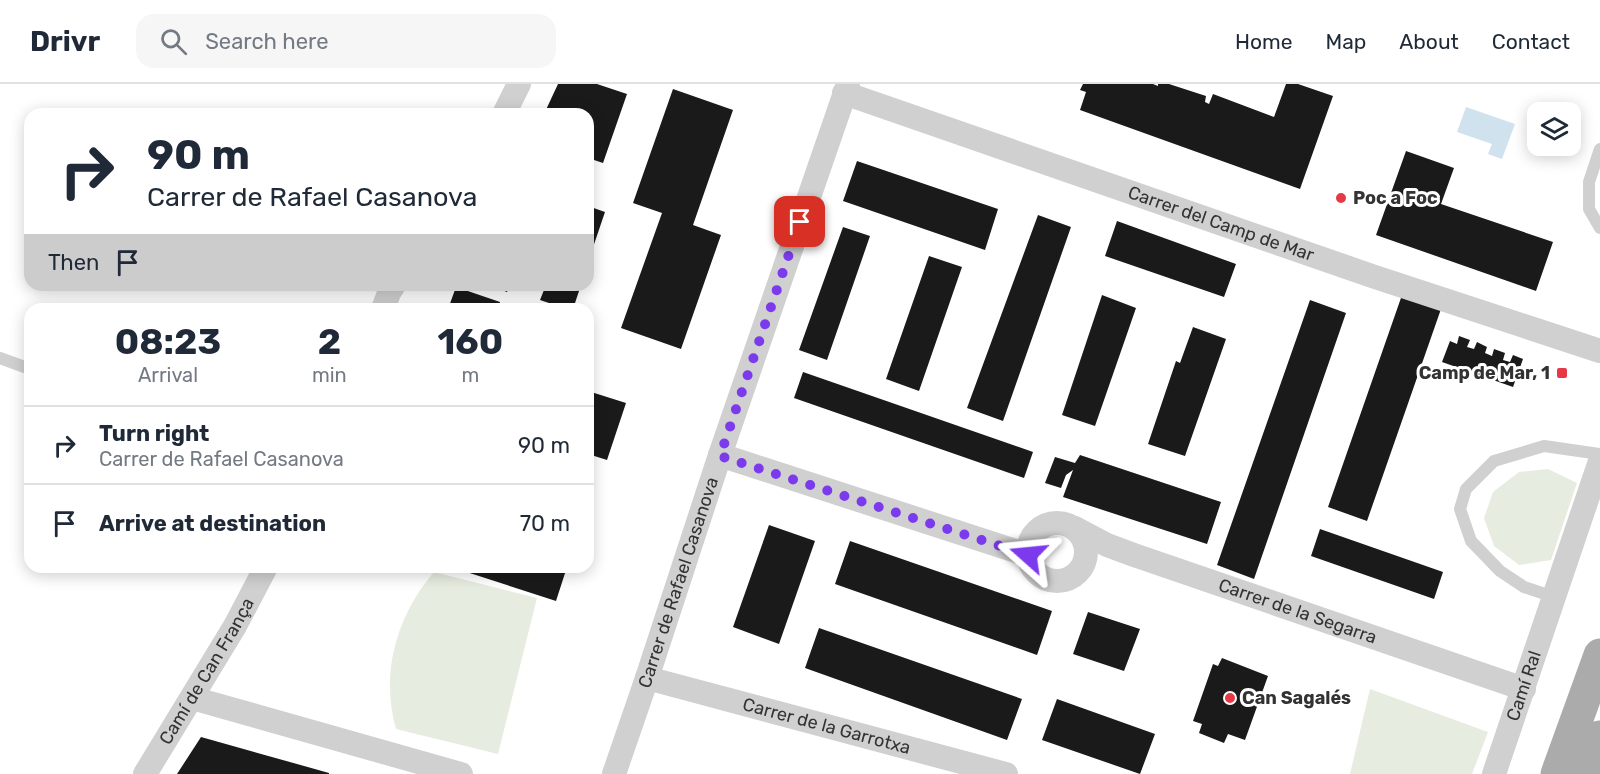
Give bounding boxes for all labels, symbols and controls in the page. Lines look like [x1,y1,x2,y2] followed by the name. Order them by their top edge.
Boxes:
[136,14,556,68] search box
[30,25,100,58] text: Drivr
[157,25,190,58] icon: search
[205,28,329,55] text: Search here
[1235,29,1292,54] text: Home
[1325,29,1366,54] text: Map
[1399,29,1459,54] text: About
[1492,29,1570,54] text: Contact
[1527,102,1581,156] map controls
[1527,102,1581,156] button: layers
[147,130,250,180] text: 90 m
[48,132,126,210] icon: right
[147,181,477,213] text: Carrer de Rafael Casanova
[1125,181,1317,266] street label: Carrer del Camp de Mar
[1353,187,1438,209] place label: Poc a Foc
[1334,191,1348,205] marker: Poc a Foc
[774,196,825,247] pin
[783,205,816,238] icon: arrive
[111,246,144,279] icon: arrive
[48,249,99,276] text: Then
[115,320,221,363] text: 08:23
[318,320,341,363] text: 2
[437,320,503,363] text: 160
[1419,362,1550,384] place label: Camp de Mar, 1
[138,363,198,387] text: Arrival
[312,363,347,387] text: min
[461,363,479,387] text: m
[1555,366,1569,380] marker: Camp de Mar, 1
[99,420,209,447] text: Turn right
[48,429,81,462] icon: right
[518,432,570,459] text: 90 m
[99,447,344,471] text: Carrer de Rafael Casanova
[633,474,723,691] street label: Carrer de Rafael Casanova
[48,507,81,540] icon: arrive
[99,510,326,537] text: Arrive at destination
[520,510,570,537] text: 70 m
[996,523,1060,587] position arrow
[1216,574,1380,649] street label: Carrer de la Segarra
[155,594,259,749] street label: Camí de Can França
[1502,648,1546,724] street label: Camí Ral
[1242,687,1351,709] place label: Can Sagalés
[1223,691,1237,705] marker: Can Sagalés
[740,693,913,759] street label: Carrer de la Garrotxa

